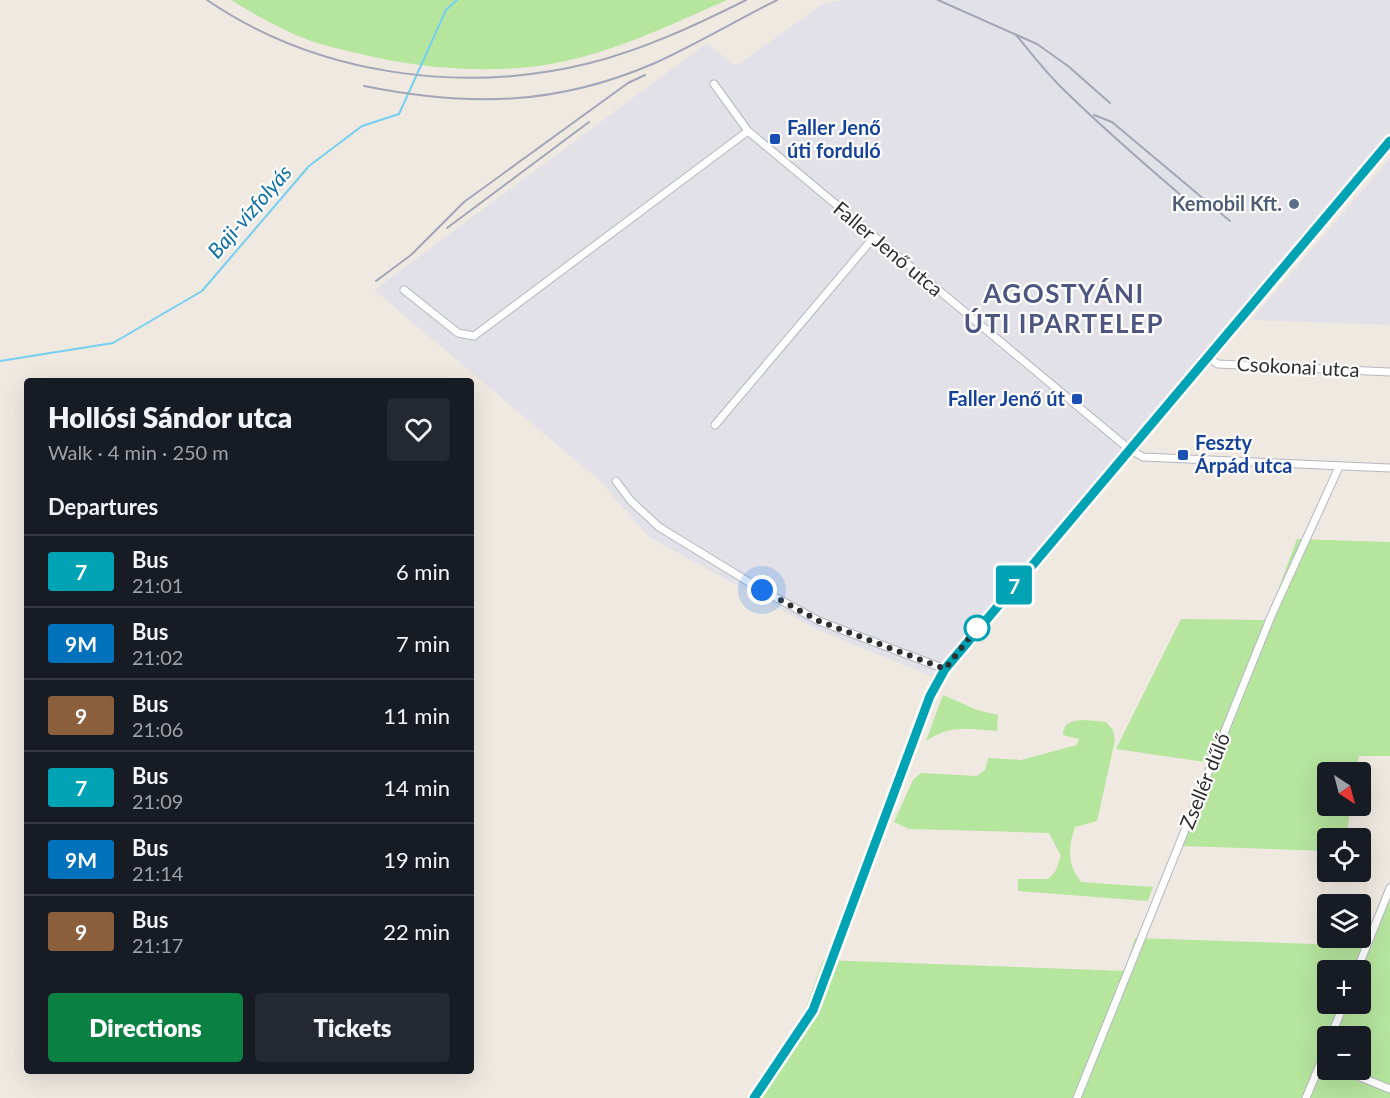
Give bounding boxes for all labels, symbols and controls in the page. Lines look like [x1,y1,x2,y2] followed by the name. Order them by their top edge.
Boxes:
[787,115,881,162] place label: Faller Jenő úti forduló
[768,132,782,146] marker: Faller Jenő úti forduló
[202,159,296,263] water label: Baji-vízfolyás
[1172,191,1282,215] place label: Kemobil Kft.
[829,196,948,301] street label: Faller Jenő utca
[1287,197,1301,211] marker: Kemobil Kft.
[964,277,1164,339] district label: AGOSTYÁNI ÚTI IPARTELEP
[1236,351,1360,381] street label: Csokonai utca
[948,386,1066,410] place label: Faller Jenő út
[1070,392,1084,406] marker: Faller Jenő út
[387,398,450,461] button: heart
[48,400,292,434] text: Hollósi Sándor utca
[1194,430,1292,477] place label: Feszty Árpád utca
[48,440,229,464] text: Walk · 4 min · 250 m
[1176,448,1190,462] marker: Feszty Árpád utca
[48,493,158,520] text: Departures
[132,546,168,573] text: Bus
[396,558,450,585] text: 6 min
[75,559,87,584] text: 7
[994,566,1034,604] line badge: 7
[132,573,183,597] text: 21:01
[1008,573,1020,598] text: 7
[747,575,777,605] your location
[964,615,990,641] unlabelled marker
[132,618,168,645] text: Bus
[396,630,450,657] text: 7 min
[65,631,97,656] text: 9M
[132,645,183,669] text: 21:02
[132,690,168,717] text: Bus
[383,702,450,729] text: 11 min
[75,703,87,728] text: 9
[132,717,183,741] text: 21:06
[1174,729,1234,832] street label: Zsellér dűlő
[132,762,168,789] text: Bus
[1317,762,1371,816] north arrow
[1317,762,1371,1080] map controls
[383,774,450,801] text: 14 min
[75,775,87,800] text: 7
[132,789,183,813] text: 21:09
[1317,828,1371,882] button: locate
[132,834,168,861] text: Bus
[383,846,450,873] text: 19 min
[65,847,97,872] text: 9M
[132,861,183,885] text: 21:14
[1317,894,1371,948] button: layers
[132,906,168,933] text: Bus
[383,918,450,945] text: 22 min
[75,919,87,944] text: 9
[132,933,183,957] text: 21:17
[1317,960,1371,1014] button: +
[48,993,243,1062] button: Directions
[255,993,450,1062] button: Tickets
[1317,1026,1371,1080] button: −

